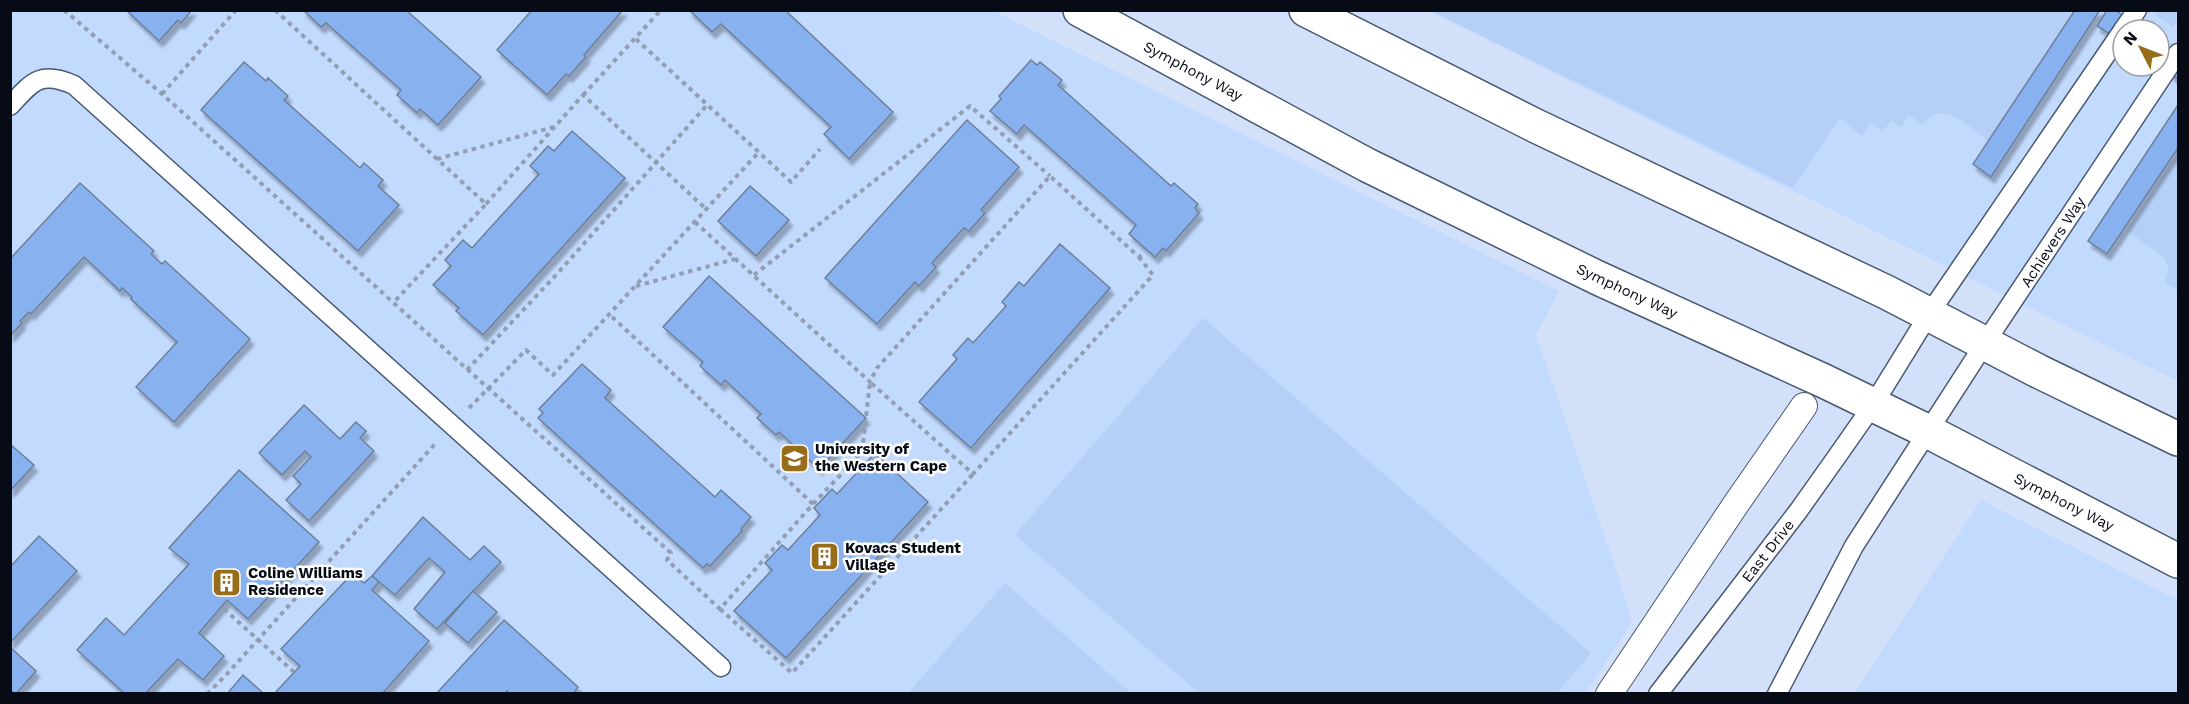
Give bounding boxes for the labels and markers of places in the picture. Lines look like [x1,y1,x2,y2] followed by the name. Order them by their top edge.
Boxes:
[815,440,947,475] place label: University of the Western Cape
[778,442,810,474] school or university icon: University of the Western Cape
[845,539,961,574] place label: Kovacs Student Village
[808,541,840,573] building icon: Kovacs Student Village
[248,564,363,599] place label: Coline Williams Residence
[211,566,243,598] building icon: Coline Williams Residence

